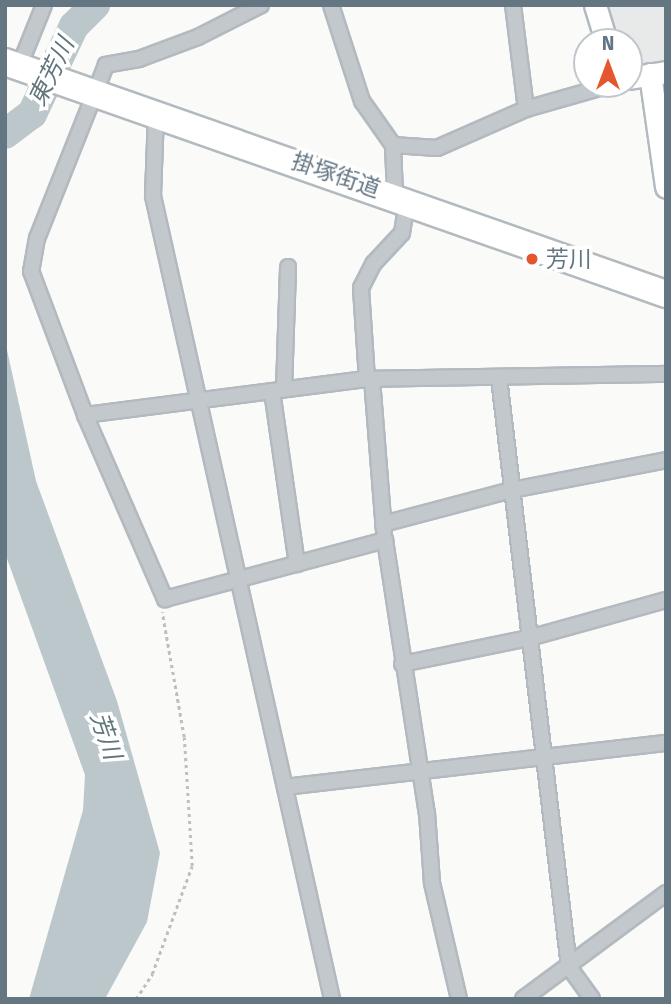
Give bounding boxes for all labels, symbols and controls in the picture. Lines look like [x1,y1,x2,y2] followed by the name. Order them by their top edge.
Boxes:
[573,28,643,98] north arrow
[602,32,614,55] text: N
[23,33,81,111] water label: 東芳川
[288,147,384,203] street label: 掛塚街道
[546,245,592,273] place label: 芳川
[524,251,540,267] marker: 芳川
[84,709,126,763] water label: 芳川

